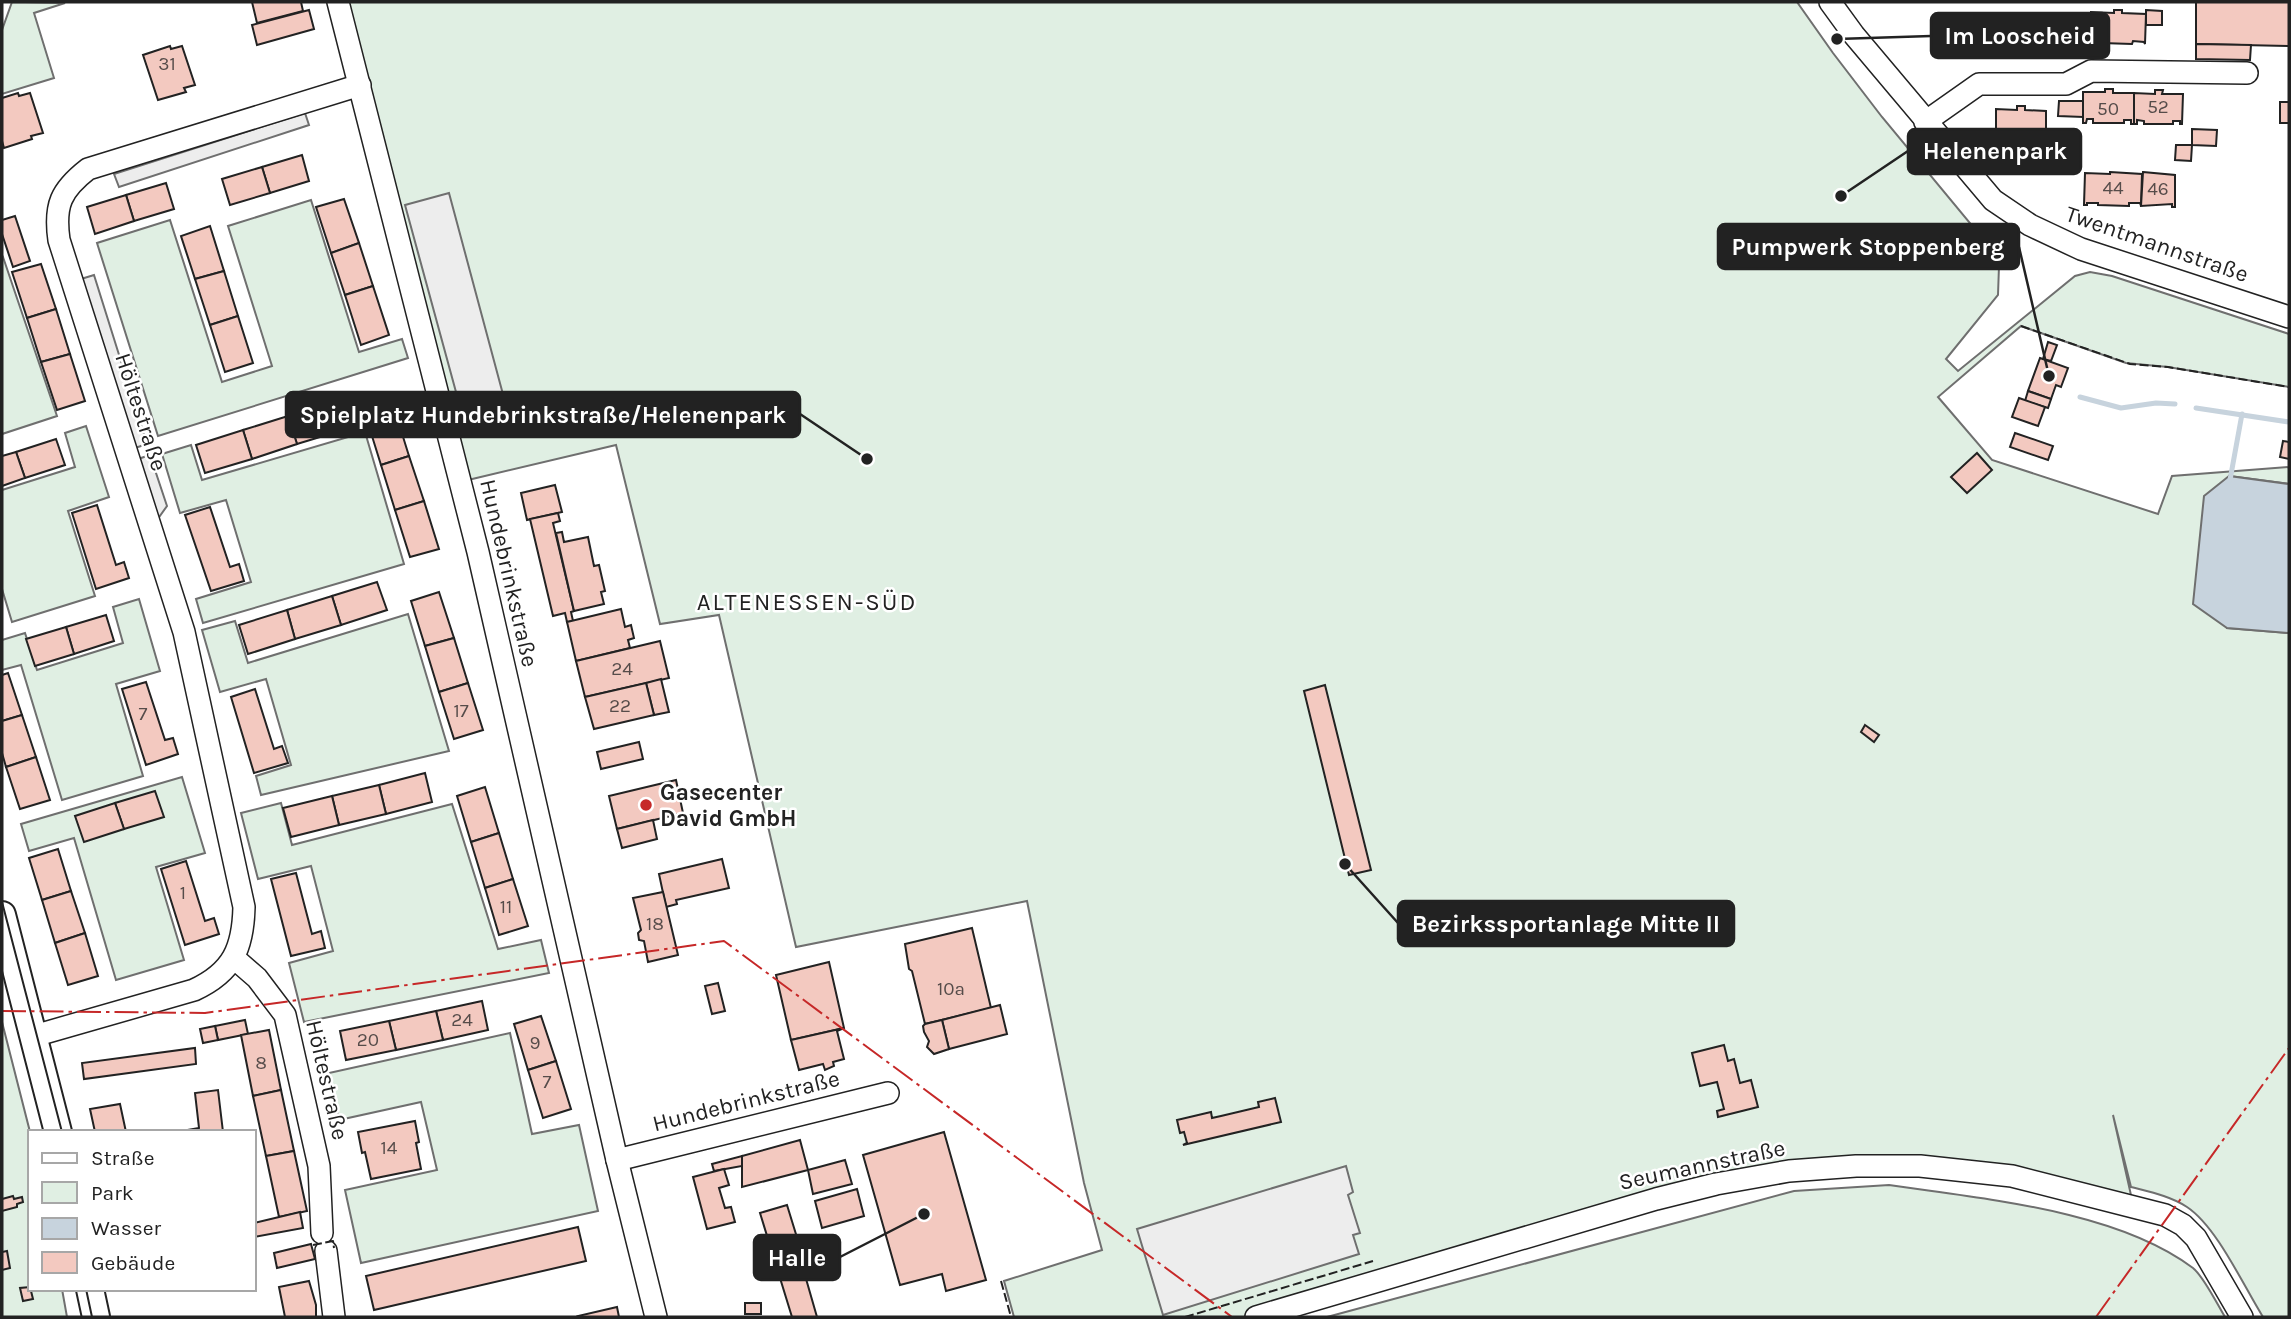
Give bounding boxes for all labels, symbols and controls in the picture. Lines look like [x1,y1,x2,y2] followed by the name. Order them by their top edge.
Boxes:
[1931,13,2109,58] callout: Im Looscheid
[1945,22,2095,50] text: Im Looscheid
[158,53,176,75] house number: 31
[2147,96,2169,118] house number: 52
[2097,98,2119,120] house number: 50
[1908,129,2081,174] callout: Helenenpark
[1923,137,2067,165] text: Helenenpark
[2102,177,2124,199] house number: 44
[2147,178,2169,200] house number: 46
[2062,200,2252,288] street label: Twentmannstraße
[1718,224,2019,269] callout: Pumpwerk Stoppenberg
[1732,233,2005,261] text: Pumpwerk Stoppenberg
[109,350,173,474] street label: Höltestraße
[286,392,800,437] callout: Spielplatz Hundebrinkstraße/Helenenpark
[300,401,786,429] text: Spielplatz Hundebrinkstraße/Helenenpark
[474,476,544,670] street label: Hundebrinkstraße
[697,588,917,616] district label: ALTENESSEN-SÜD
[611,658,633,680] house number: 24
[609,695,631,717] house number: 22
[453,700,469,722] house number: 17
[139,703,148,725] house number: 7
[660,779,796,832] place label: Gasecenter David GmbH
[638,797,654,813] marker: Gasecenter David GmbH
[180,882,186,904] house number: 1
[500,896,512,918] house number: 11
[1398,901,1734,946] callout: Bezirkssportanlage Mitte II
[1412,910,1720,938] text: Bezirkssportanlage Mitte II
[646,913,664,935] house number: 18
[937,978,965,1000] house number: 10a
[451,1009,473,1031] house number: 24
[300,1017,354,1143] street label: Höltestraße
[357,1029,379,1051] house number: 20
[529,1032,541,1054] house number: 9
[255,1052,267,1074] house number: 8
[650,1065,842,1137] street label: Hundebrinkstraße
[543,1071,552,1093] house number: 7
[28,1130,256,1291] legend
[1616,1134,1788,1196] street label: Seumannstraße
[381,1137,398,1159] house number: 14
[91,1146,154,1170] text: Straße
[91,1181,134,1205] text: Park
[91,1216,162,1240] text: Wasser
[754,1235,840,1280] callout: Halle
[768,1244,826,1272] text: Halle
[91,1251,175,1275] text: Gebäude

